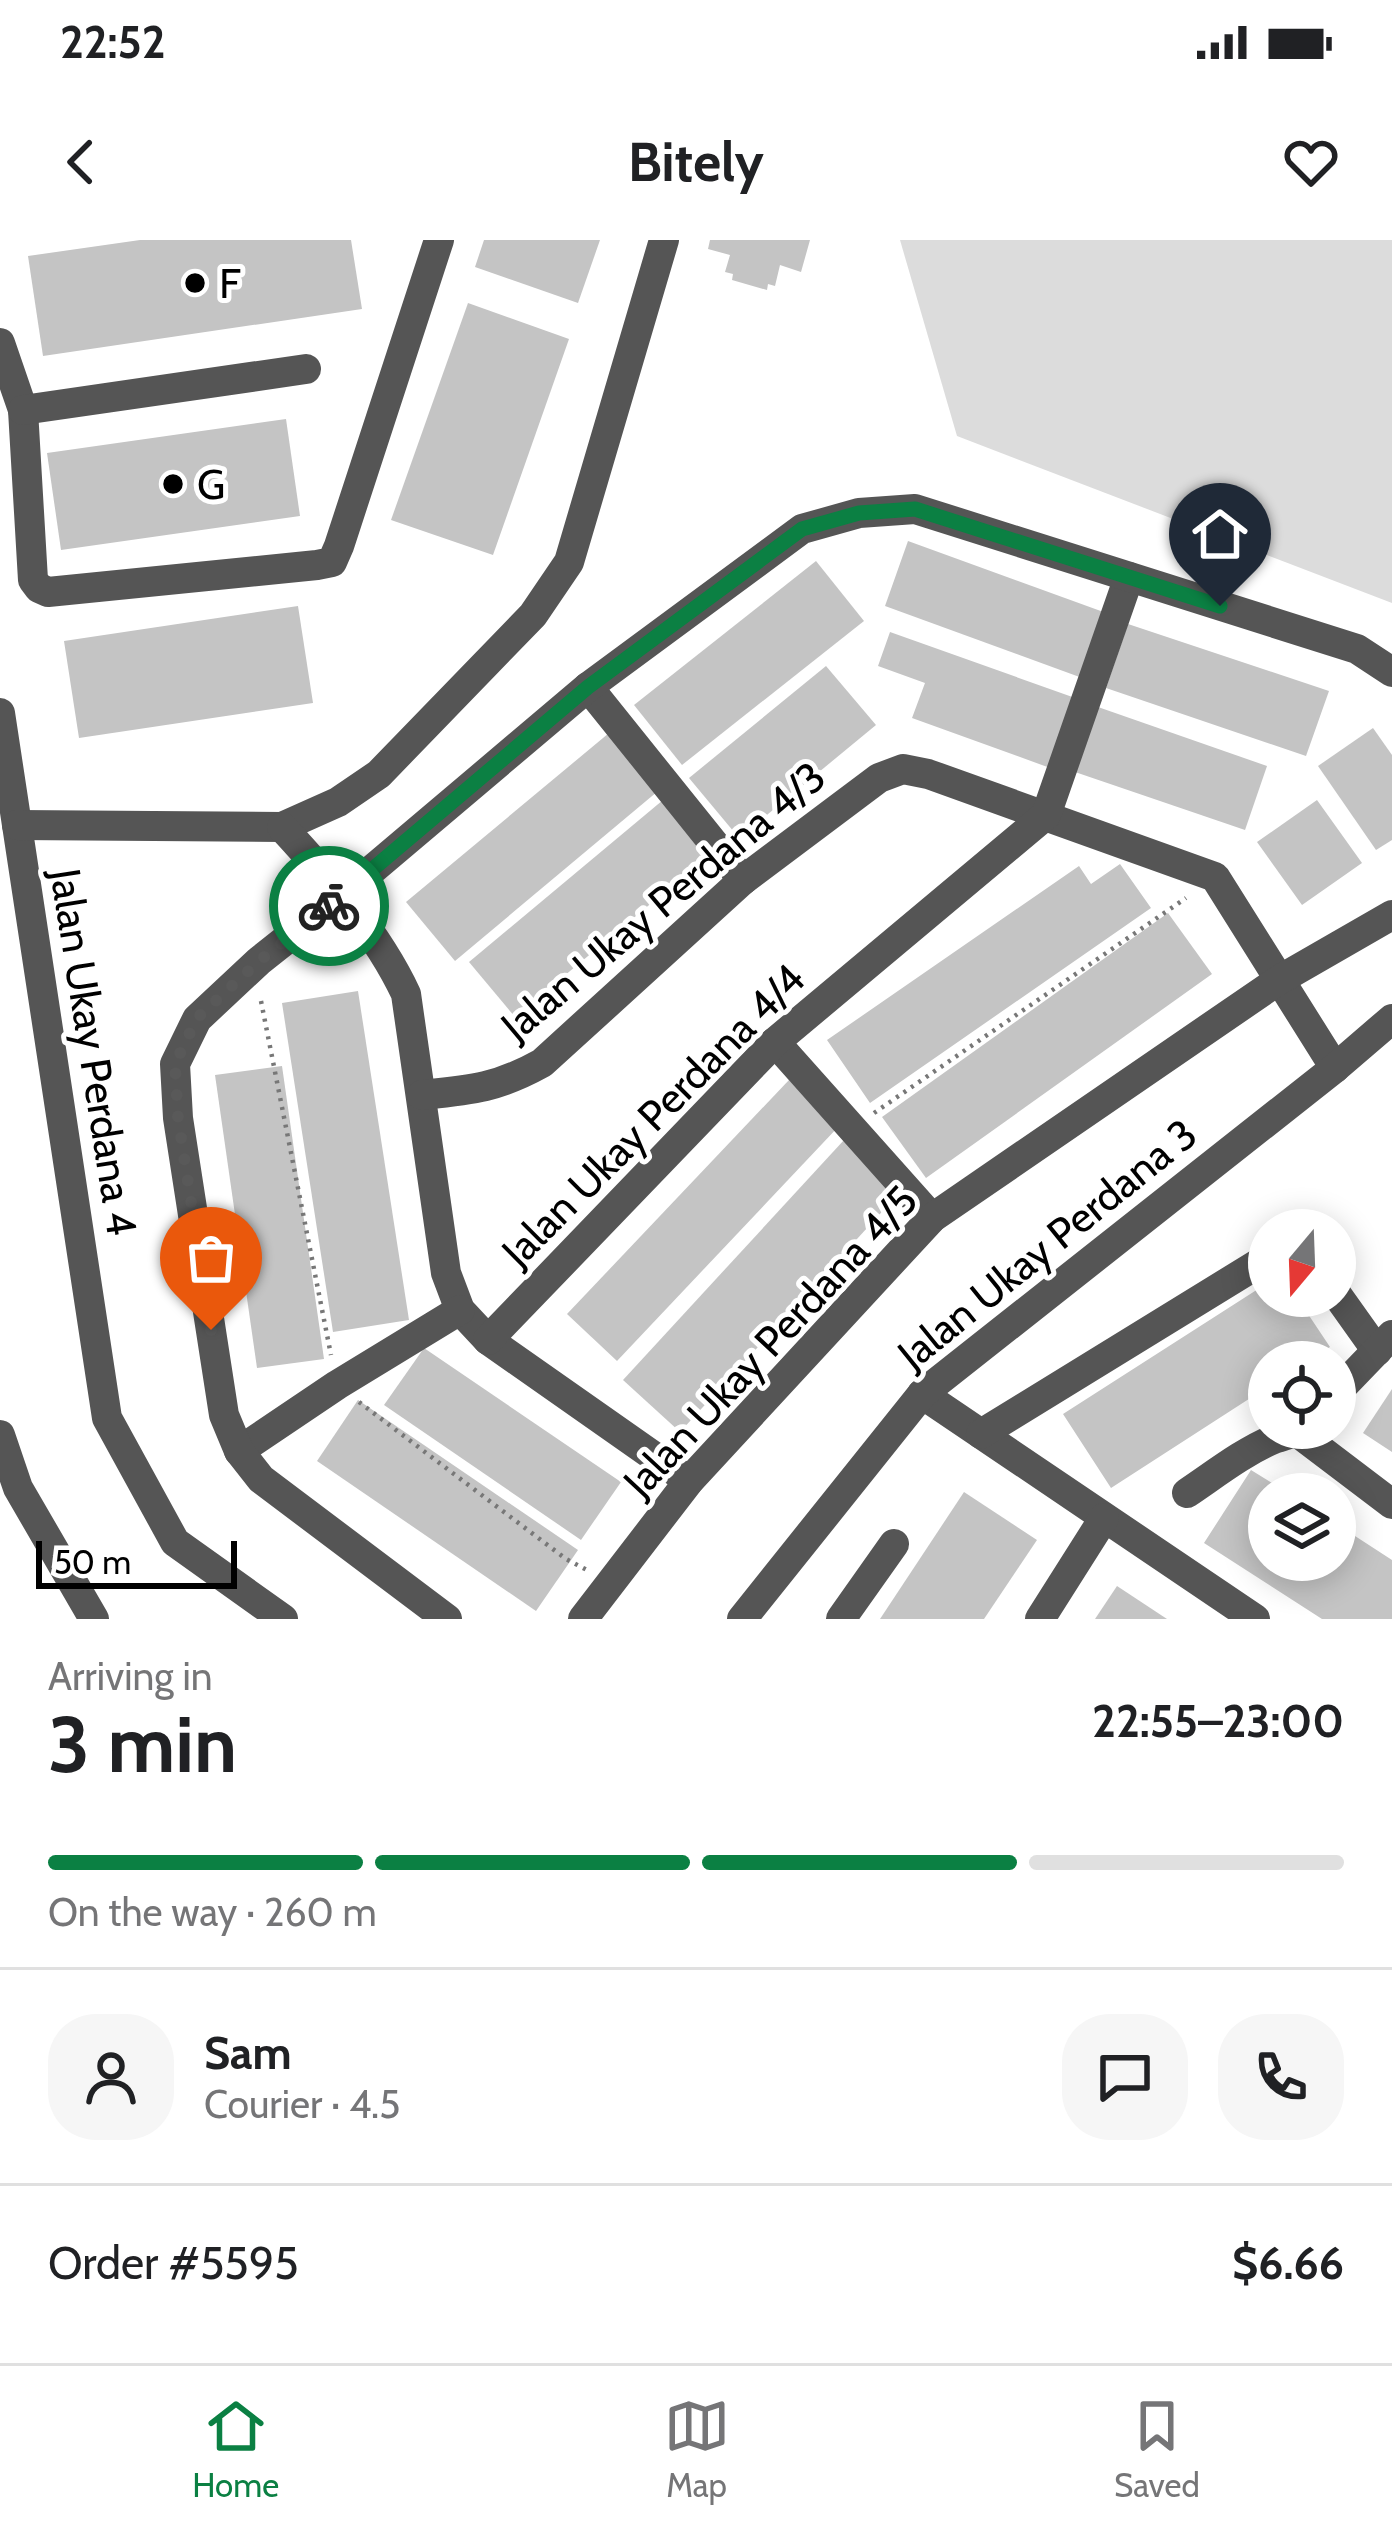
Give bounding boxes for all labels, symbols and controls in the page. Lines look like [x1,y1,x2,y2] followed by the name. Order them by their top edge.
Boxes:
[60,15,166,69] text: 22:52
[48,129,114,195] icon: back
[628,129,764,195] text: Bitely
[1278,129,1344,195] icon: heart
[219,257,241,309] place label: F
[182,270,208,296] marker: F
[197,458,225,510] place label: G
[160,471,186,497] marker: G
[1169,483,1271,606] pin
[1187,501,1253,567] icon: home
[490,750,836,1052] street label: Jalan Ukay Perdana 4/3
[269,846,389,966] courier
[39,864,149,1239] street label: Jalan Ukay Perdana 4
[296,873,362,939] icon: bike
[490,953,815,1278] street label: Jalan Ukay Perdana 4/4
[886,1108,1207,1381] street label: Jalan Ukay Perdana 3
[612,1175,928,1508] street label: Jalan Ukay Perdana 4/5
[160,1207,262,1330] pin
[1248,1209,1356,1317] north arrow
[1248,1209,1356,1581] map controls
[178,1225,244,1291] icon: bag
[1248,1341,1356,1449] button: locate
[1248,1473,1356,1581] button: layers
[36,1535,237,1588] scale bar
[54,1542,131,1582] text: 50 m
[48,1652,212,1700] text: Arriving in
[1092,1694,1344,1748] text: 22:55–23:00
[48,1697,237,1792] text: 3 min
[48,1888,377,1936] text: On the way · 260 m
[48,2014,174,2140] button: person
[1062,2014,1188,2140] button: chat
[1218,2014,1344,2140] button: phone
[204,2026,292,2080] text: Sam
[204,2080,400,2128] text: Courier · 4.5
[48,2236,299,2290] text: Order #5595
[1232,2236,1344,2290] text: $6.66
[192,2393,279,2505] tab: Home
[664,2393,730,2505] tab: Map
[1114,2393,1200,2505] tab: Saved

